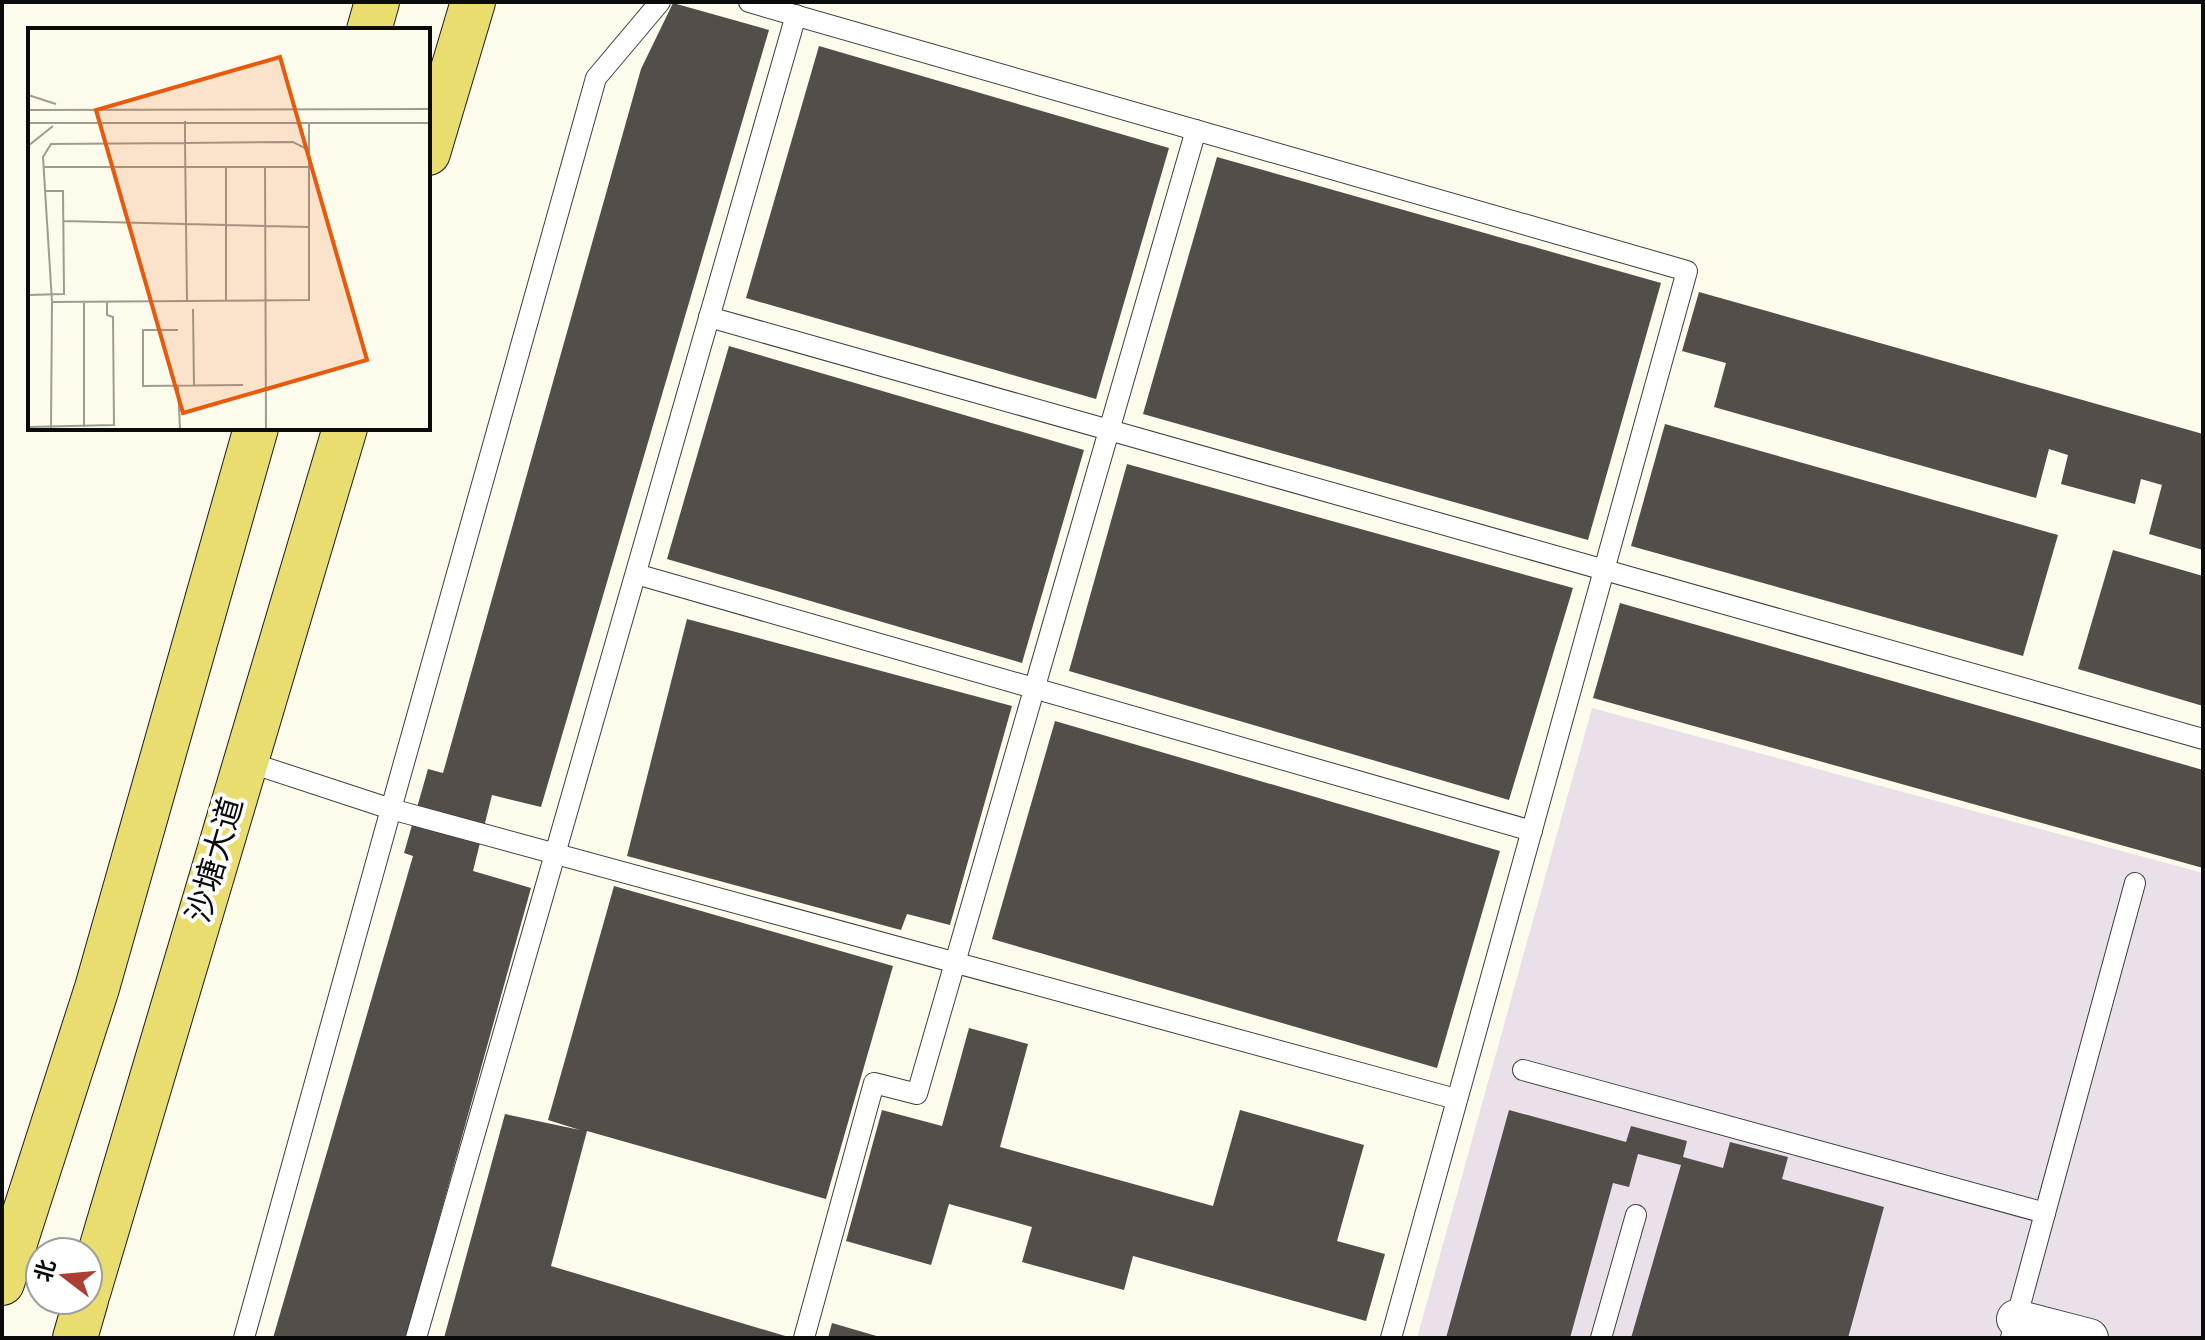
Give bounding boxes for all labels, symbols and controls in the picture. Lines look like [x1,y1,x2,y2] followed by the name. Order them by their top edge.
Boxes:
[28,28,430,430] inset map
[175,792,257,928] street label: 沙塘大道
[24,1236,104,1316] north arrow
[27,1256,65,1286] text: 北

